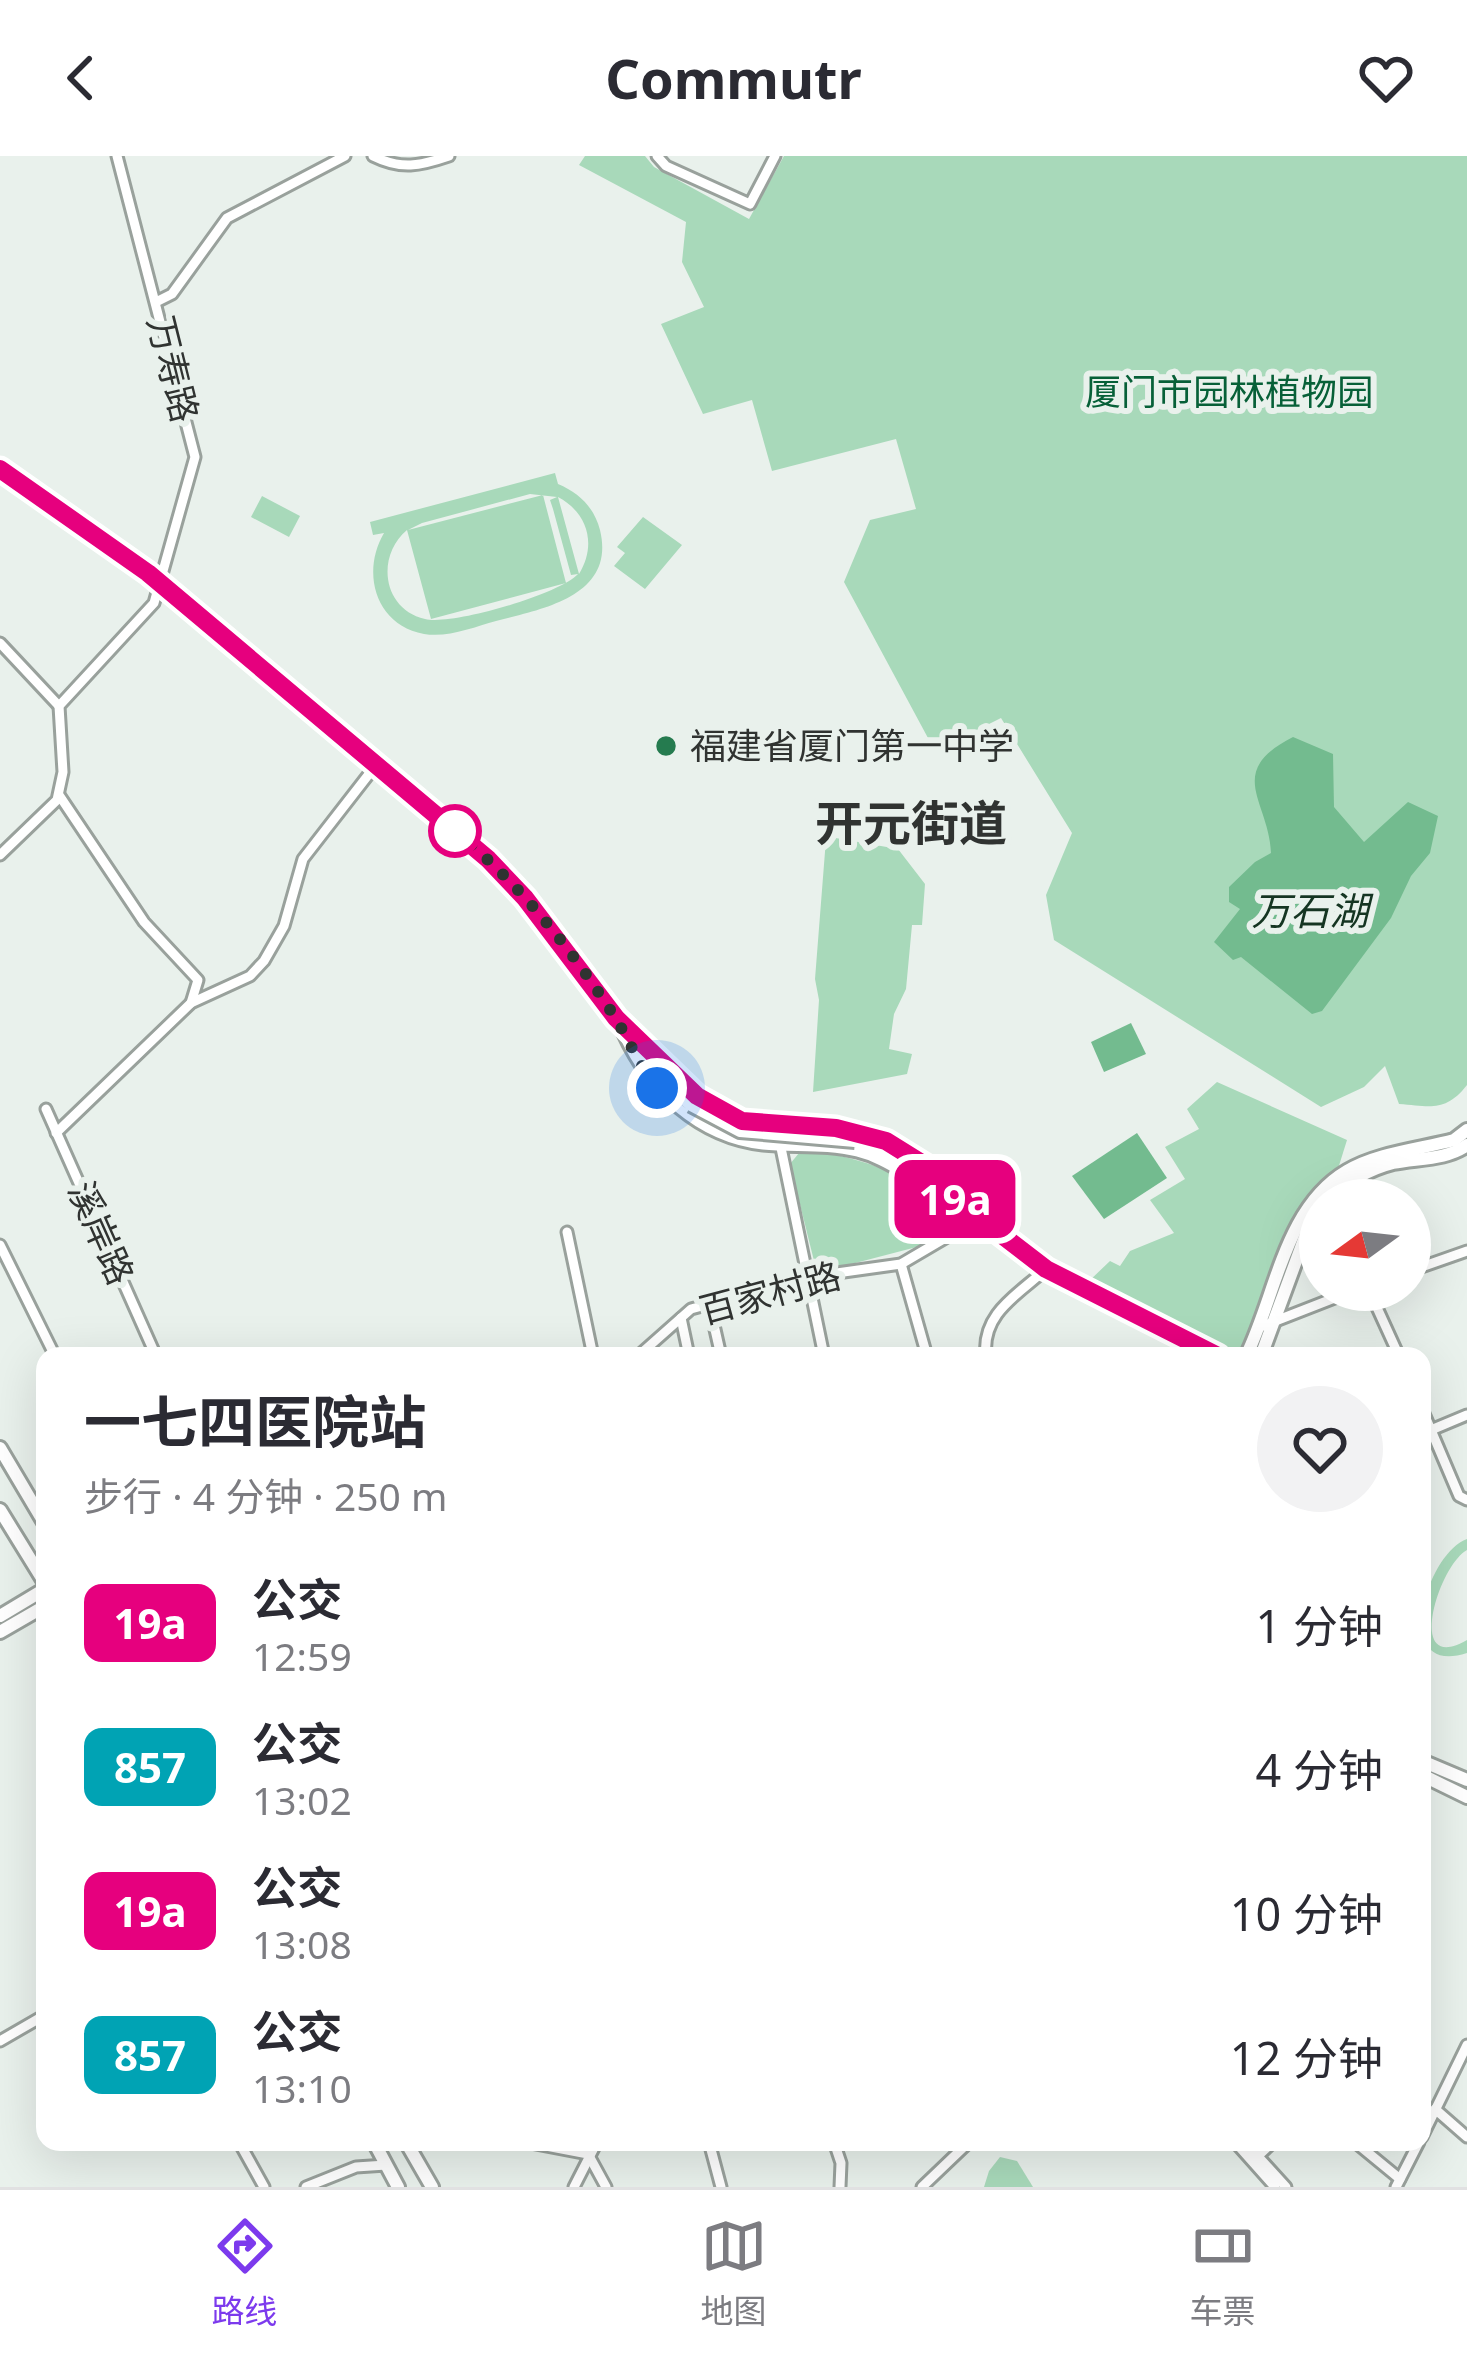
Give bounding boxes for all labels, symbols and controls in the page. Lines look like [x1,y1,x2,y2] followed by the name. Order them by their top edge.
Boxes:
[605,41,862,115] text: Commutr
[48,45,114,111] icon: back
[1353,45,1419,111] icon: heart
[137,311,210,427] street label: 万寿路
[1085,367,1373,416] park label: 厦门市园林植物园
[690,721,1014,770] place label: 福建省厦门第一中学
[653,733,679,759] marker: 福建省厦门第一中学
[815,790,1007,855] district label: 开元街道
[430,806,480,856] unlabelled marker
[1251,883,1374,936] water label: 万石湖
[627,1058,687,1118] your location
[886,1160,1024,1238] line badge: 19a
[918,1170,992,1227] text: 19a
[57,1173,146,1292] street label: 溪岸路
[1299,1179,1431,1311] north arrow
[1299,1179,1431,1311] map controls
[694,1250,846,1335] street label: 百家村路
[84,1382,426,1460] text: 一七四医院站
[1257,1386,1383,1512] button: heart
[84,1469,447,1522] text: 步行 · 4 分钟 · 250 m
[252,1568,342,1629] text: 公交
[113,1594,187,1651] text: 19a
[1256,1595,1383,1656] text: 1 分钟
[252,1629,352,1682] text: 12:59
[252,1712,342,1773] text: 公交
[114,1738,186,1795] text: 857
[1256,1739,1383,1800] text: 4 分钟
[252,1773,352,1826] text: 13:02
[252,1856,342,1917] text: 公交
[113,1882,187,1939] text: 19a
[1230,1883,1383,1944] text: 10 分钟
[252,1917,352,1970] text: 13:08
[252,2000,342,2061] text: 公交
[114,2026,186,2083] text: 857
[1230,2027,1383,2088] text: 12 分钟
[252,2061,352,2114] text: 13:10
[212,2213,278,2333] tab: 路线
[701,2213,767,2333] tab: 地图
[1190,2213,1256,2333] tab: 车票

